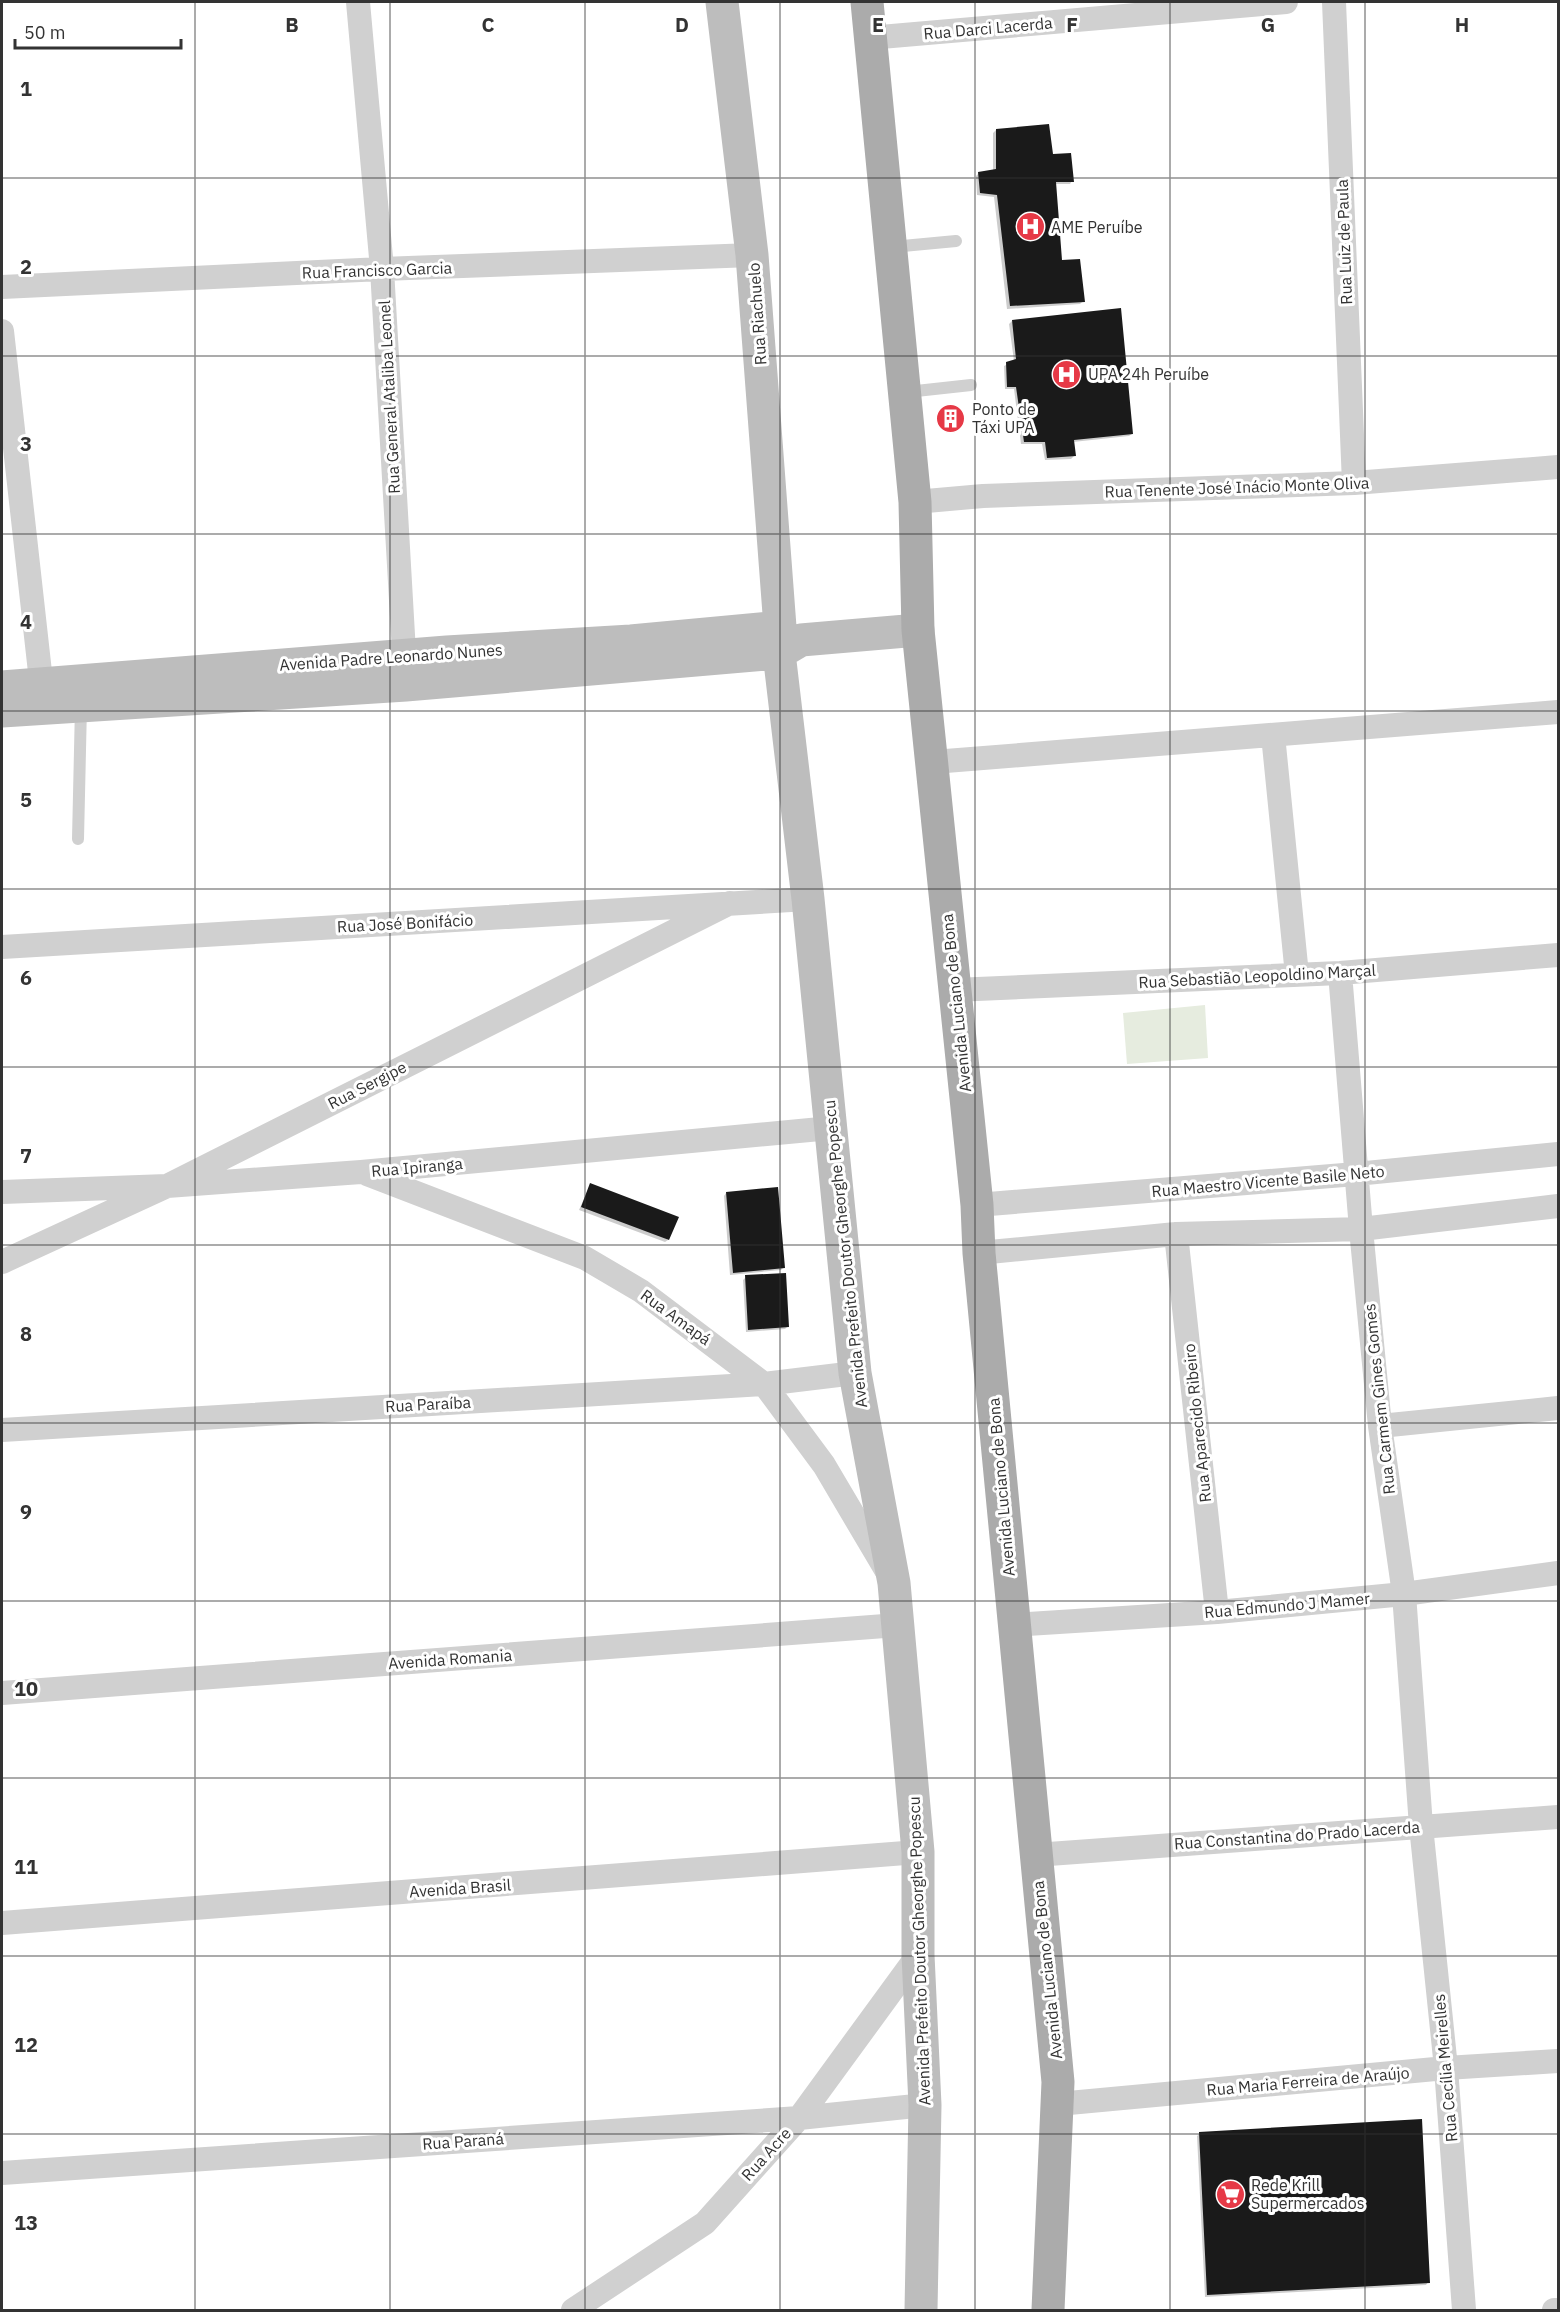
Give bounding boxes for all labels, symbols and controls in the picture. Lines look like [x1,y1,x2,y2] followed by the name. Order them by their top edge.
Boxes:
[285,11,299,38] text: B
[481,11,495,38] text: C
[675,11,689,38] text: D
[872,11,884,38] text: E
[1066,11,1078,38] text: F
[1261,11,1275,38] text: G
[1455,11,1469,38] text: H
[15,12,182,50] scale bar
[923,12,1054,44] street label: Rua Darci Lacerda
[24,21,66,44] text: 50 m
[20,75,32,102] text: 1
[1332,178,1356,305] street label: Rua Luiz de Paula
[1014,211,1046,243] hospital icon: AME Peruíbe
[1051,217,1143,237] place label: AME Peruíbe
[20,253,32,280] text: 2
[302,257,453,283] street label: Rua Francisco Garcia
[743,262,771,366] street label: Rua Riachuelo
[374,300,404,494] street label: Rua General Ataliba Leonel
[1051,358,1083,390] hospital icon: UPA 24h Peruíbe
[1088,364,1209,384] place label: UPA 24h Peruíbe
[972,399,1036,437] place label: Ponto de Táxi UPA
[935,402,967,434] building icon: Ponto de Táxi UPA
[20,430,32,457] text: 3
[1104,472,1370,502] street label: Rua Tenente José Inácio Monte Oliva
[20,608,32,635] text: 4
[279,639,503,675] street label: Avenida Padre Leonardo Nunes
[20,786,32,813] text: 5
[336,909,474,937] street label: Rua José Bonifácio
[937,912,975,1093] street label: Avenida Luciano de Bona
[1138,960,1376,992] street label: Rua Sebastião Leopoldino Marçal
[20,964,32,991] text: 6
[324,1057,410,1113] street label: Rua Sergipe
[819,1099,871,1409] street label: Avenida Prefeito Doutor Gheorghe Popescu
[20,1142,32,1169] text: 7
[370,1153,464,1181] street label: Rua Ipiranga
[1151,1161,1385,1201] street label: Rua Maestro Vicente Basile Neto
[637,1285,716,1350] street label: Rua Amapá
[1359,1303,1399,1495] street label: Rua Carmem Gines Gomes
[20,1320,32,1347] text: 8
[1179,1343,1215,1503] street label: Rua Aparecido Ribeiro
[385,1392,472,1416] street label: Rua Paraíba
[983,1396,1019,1577] street label: Avenida Luciano de Bona
[20,1498,32,1525] text: 9
[1203,1588,1371,1622] street label: Rua Edmundo J Mamer
[387,1645,513,1673] street label: Avenida Romania
[14,1675,38,1702] text: 10
[904,1796,934,2106] street label: Avenida Prefeito Doutor Gheorghe Popescu
[1173,1816,1421,1854] street label: Rua Constantina do Prado Lacerda
[14,1853,38,1880] text: 11
[408,1874,512,1902] street label: Avenida Brasil
[1028,1879,1066,2060] street label: Avenida Luciano de Bona
[1429,1993,1461,2143] street label: Rua Cecília Meirelles
[14,2031,38,2058] text: 12
[1206,2062,1410,2100] street label: Rua Maria Ferreira de Araújo
[737,2123,795,2185] street label: Rua Acre
[422,2128,505,2154] street label: Rua Paraná
[1251,2175,1365,2213] place label: Rede Krill Supermercados
[1214,2178,1246,2210] supermarket icon: Rede Krill Supermercados
[14,2209,38,2236] text: 13

